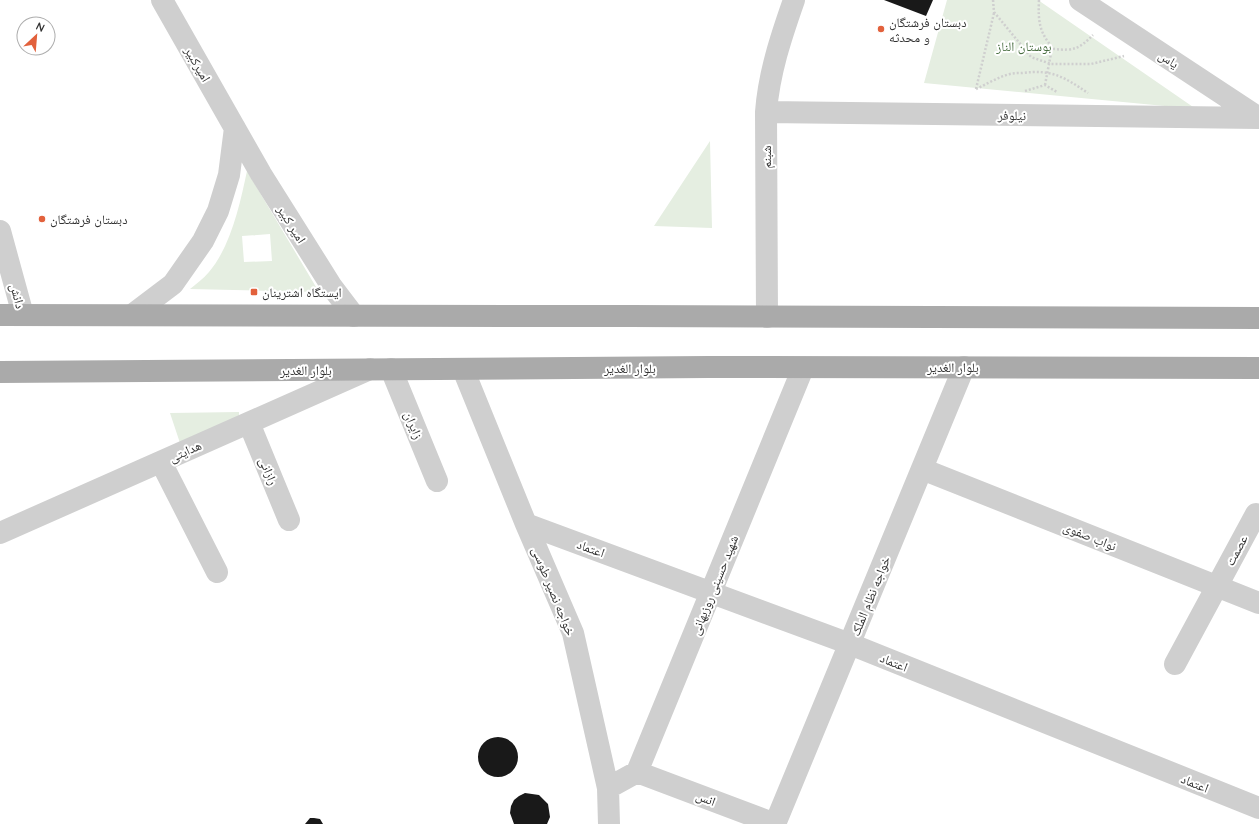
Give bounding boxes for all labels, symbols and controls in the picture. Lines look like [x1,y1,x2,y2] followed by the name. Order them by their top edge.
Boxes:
[889,14,967,46] place label: دبستان فرشتگان و محدثه
[16,16,56,56] north arrow
[34,19,47,35] text: N
[876,24,886,34] marker: دبستان فرشتگان و محدثه
[995,38,1052,55] park label: بوستان الناز
[180,43,214,85] street label: امیرکبیر
[1155,47,1182,72] street label: یاس
[997,107,1026,124] street label: نیلوفر
[758,145,775,169] street label: شبنم
[273,201,310,246] street label: امیر کبیر
[50,211,128,228] place label: دبستان فرشتگان
[37,214,47,224] marker: دبستان فرشتگان
[6,282,29,311] street label: دانش
[262,284,342,301] place label: ایستگاه اشترینان
[249,287,259,297] marker: ایستگاه اشترینان
[926,359,979,376] street label: بلوار الغدیر
[603,360,656,377] street label: بلوار الغدیر
[279,362,332,379] street label: بلوار الغدیر
[400,409,427,442] street label: زایران
[166,437,204,466] street label: هدایتی
[255,455,282,488] street label: رازانی
[1061,518,1119,555] street label: نواب صفوی
[1221,531,1251,568] street label: عصمت
[687,533,742,638] street label: شهید حسینی روزبهانی
[575,536,607,560] street label: اعتماد
[528,544,579,638] street label: خواجه نصیر طوسی
[847,554,894,639] street label: خواجه نظام الملک
[878,649,910,675] street label: اعتماد
[1179,770,1211,796] street label: اعتماد
[693,787,718,810] street label: انس

